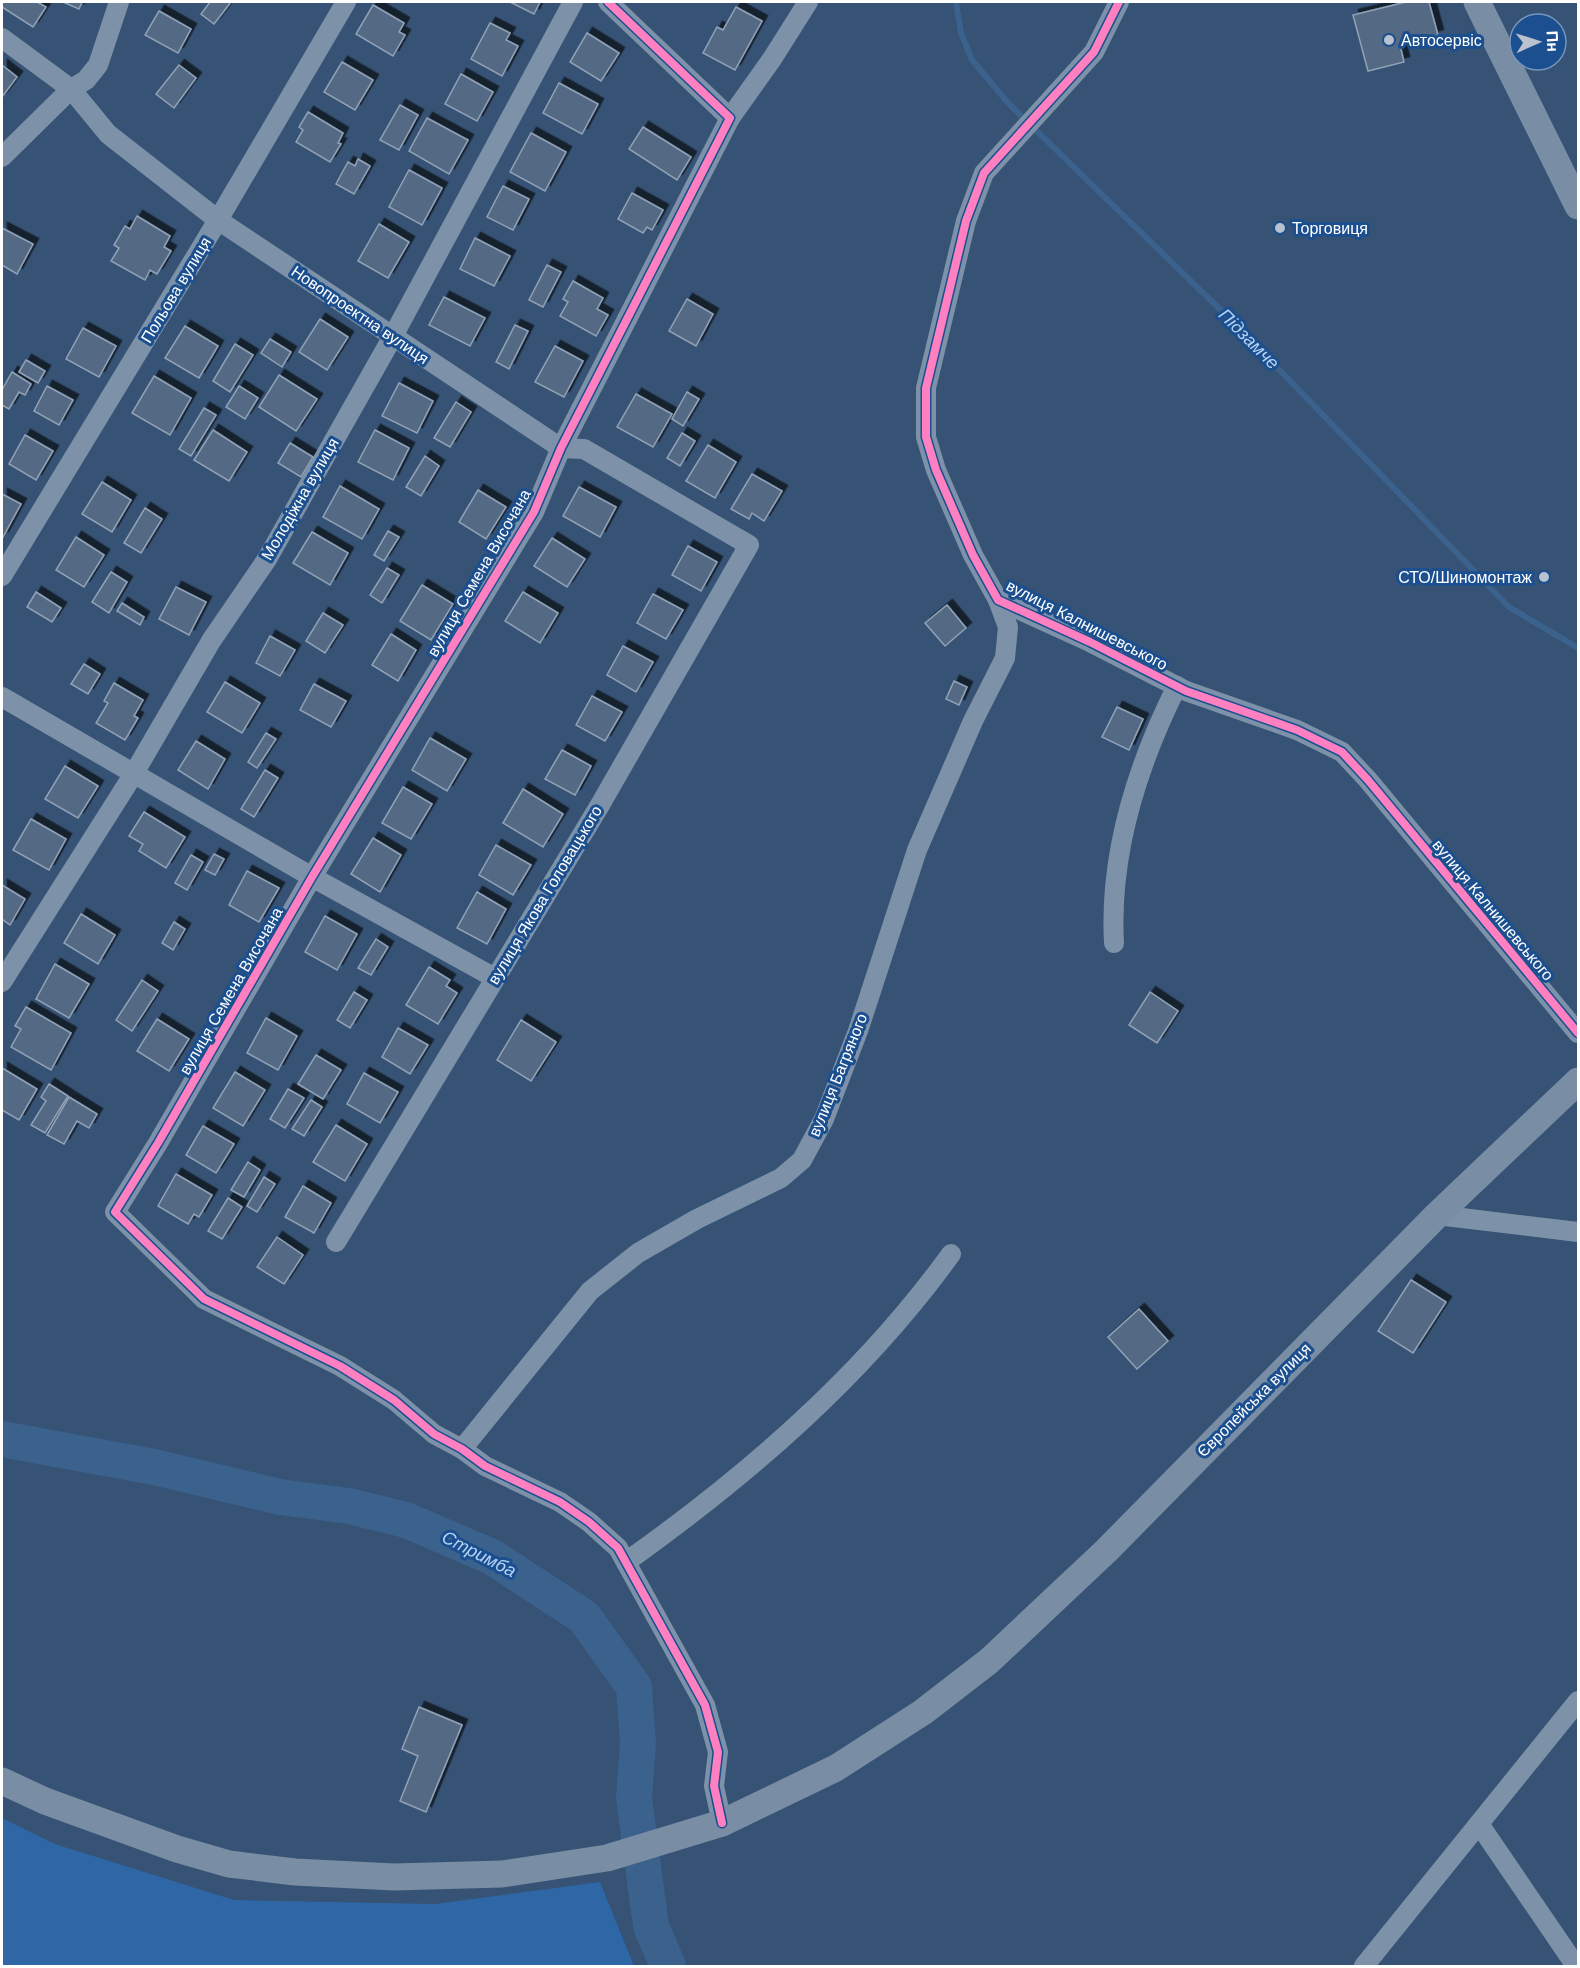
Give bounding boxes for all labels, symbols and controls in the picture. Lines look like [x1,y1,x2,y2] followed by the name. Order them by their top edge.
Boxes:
[1508,12,1568,72] north arrow
[1543,30,1562,52] text: Пн
[1401,32,1482,49] place label: Автосервіс
[1382,33,1396,47] marker: Автосервіс
[1292,220,1368,237] place label: Торговиця
[1273,221,1287,235] marker: Торговиця
[138,234,214,346] street label: Польова вулиця
[288,263,432,367] street label: Новопроектна вулиця
[1215,305,1283,373] water label: Підзамче
[258,435,342,563] street label: Молодіжна вулиця
[424,486,534,660] street label: вулиця Семена Височана
[1398,569,1532,586] place label: СТО/Шиномонтаж
[1537,570,1551,584] marker: СТО/Шиномонтаж
[1004,577,1170,673] street label: вулиця Калнишевського
[485,803,605,987] street label: вулиця Якова Головацького
[1429,836,1557,984] street label: вулиця Калнишевського
[176,904,286,1078] street label: вулиця Семена Височана
[806,1011,870,1139] street label: вулиця Багряного
[1194,1340,1314,1460] street label: Європейська вулиця
[439,1527,519,1581] water label: Стримба

